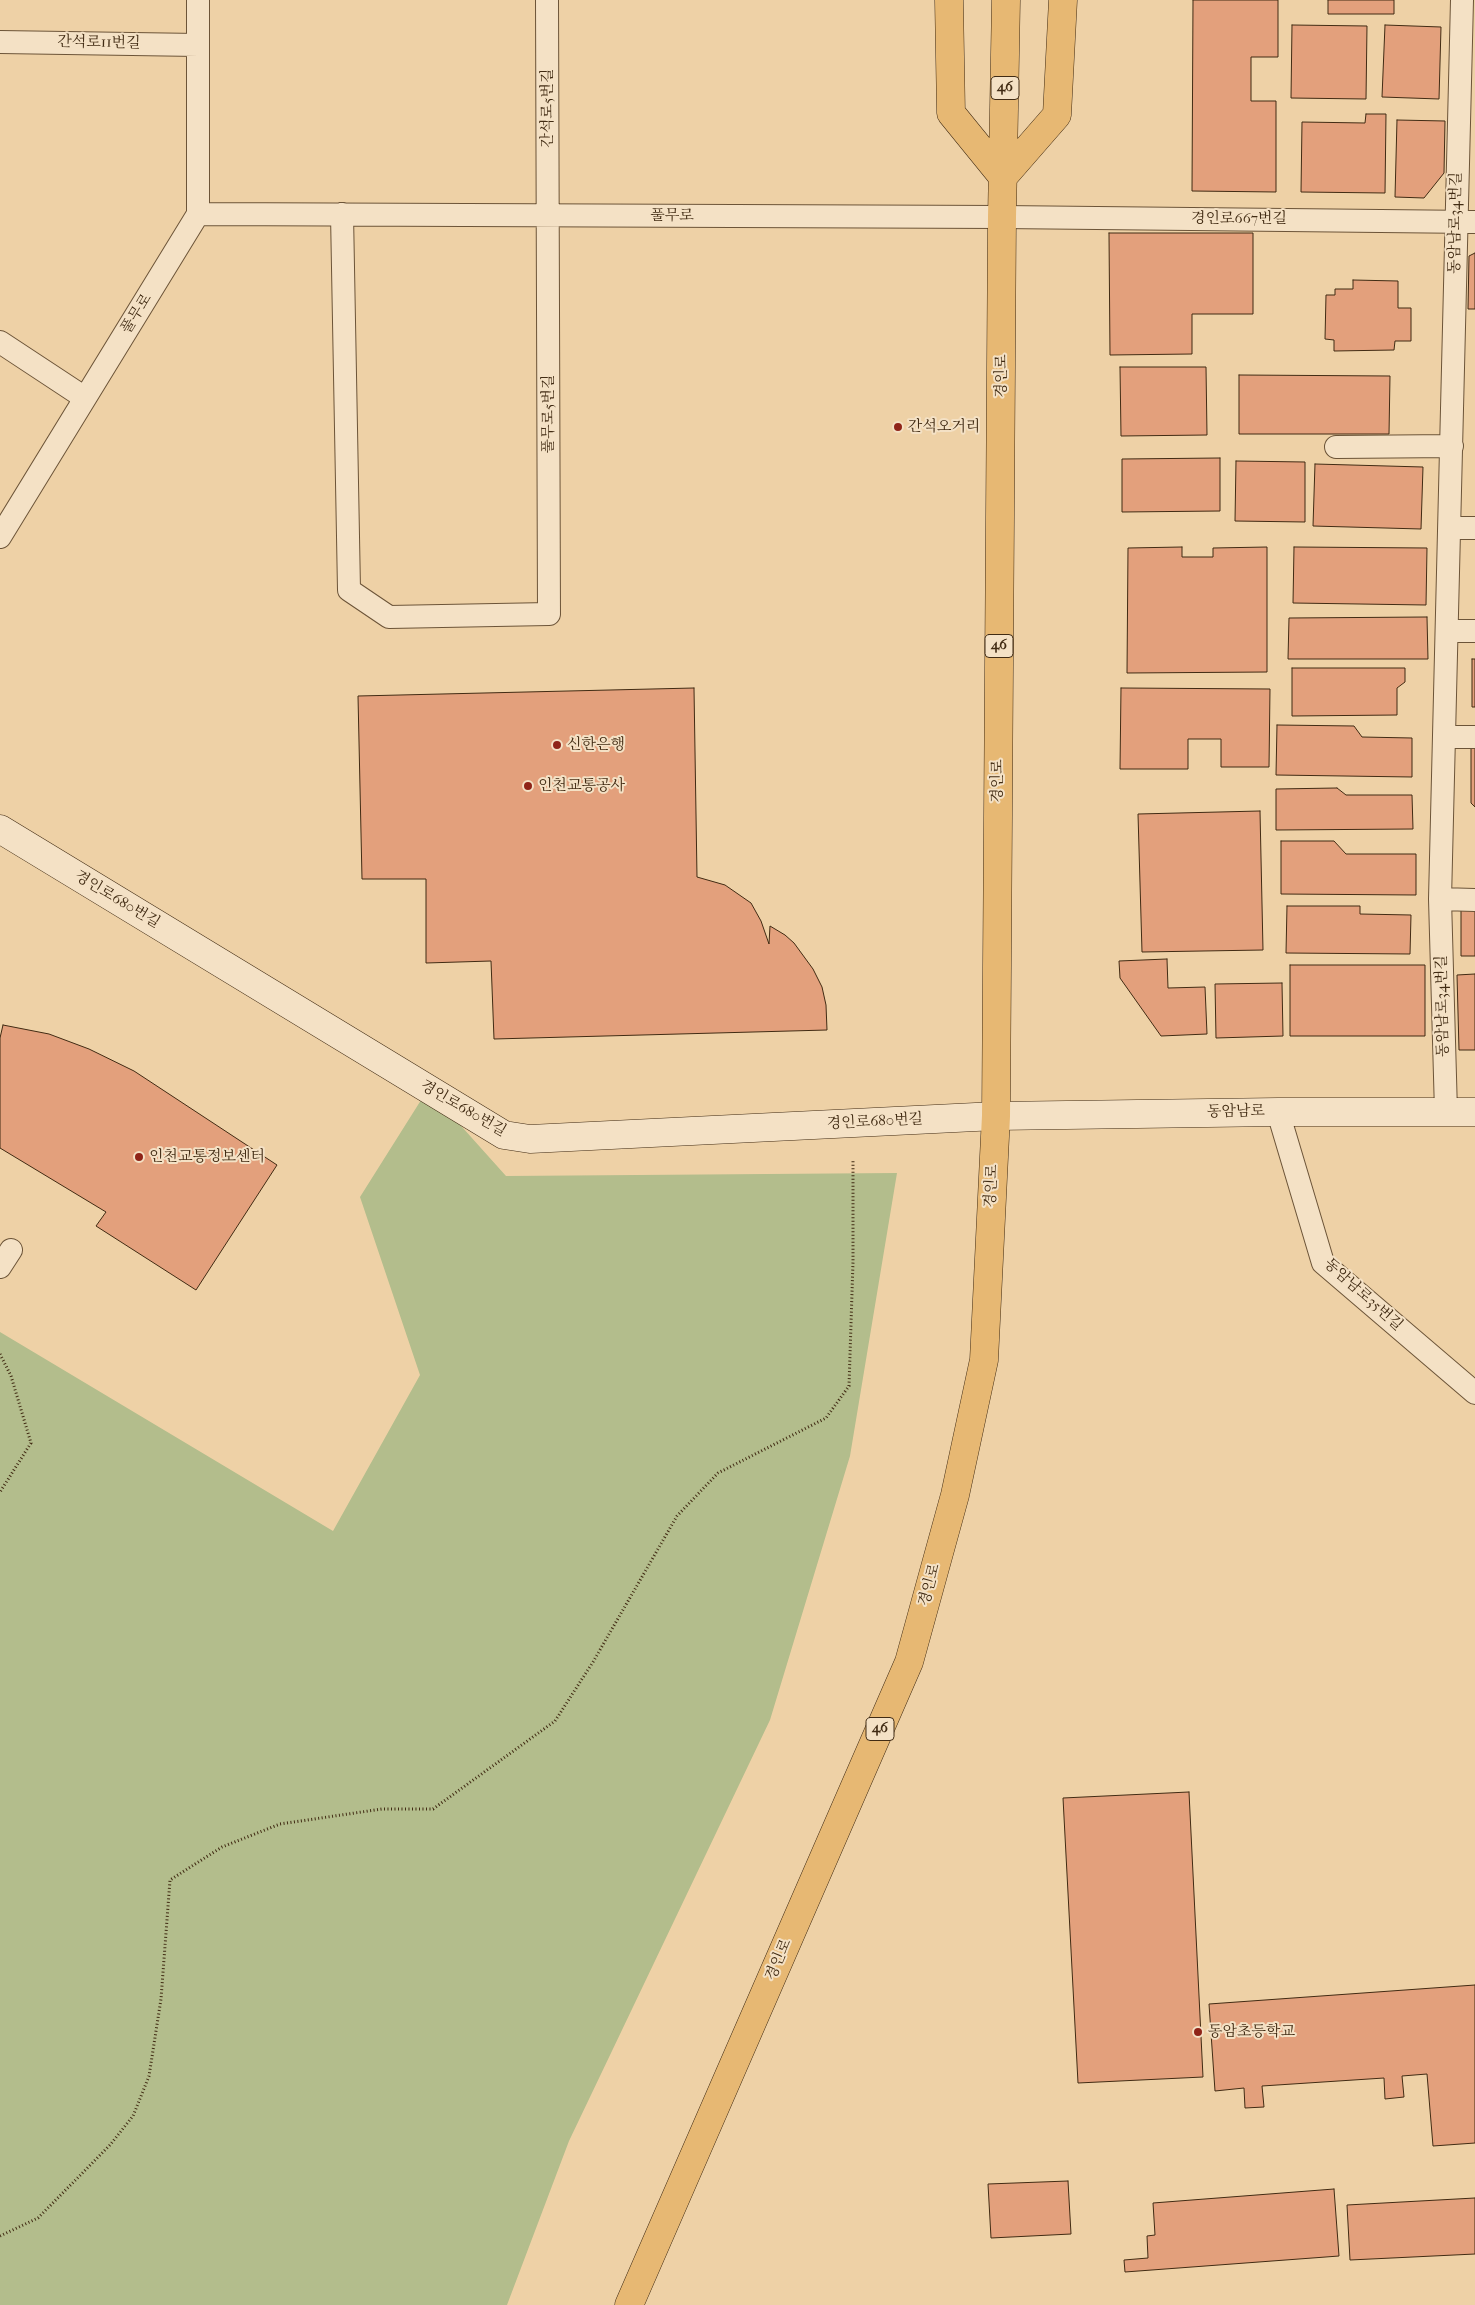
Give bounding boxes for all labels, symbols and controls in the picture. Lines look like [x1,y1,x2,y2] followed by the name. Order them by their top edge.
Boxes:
[57,33,141,53] street label: 간석로11번길
[539,69,557,147] street label: 간석로5번길
[991,76,1019,100] road number: 46
[1446,172,1466,274] street label: 동암남로34번길
[650,207,694,225] street label: 풀무로
[1191,210,1287,228] street label: 경인로667번길
[118,291,156,337] street label: 풀무로
[993,354,1011,398] street label: 경인로
[540,375,558,453] street label: 풀무로5번길
[908,418,980,436] place label: 간석오거리
[892,421,904,433] marker: 간석오거리
[985,634,1013,658] road number: 46
[567,736,625,754] place label: 신한은행
[551,739,563,751] marker: 신한은행
[989,759,1007,803] street label: 경인로
[538,777,625,795] place label: 인천교통공사
[522,780,534,792] marker: 인천교통공사
[71,867,163,933] street label: 경인로680번길
[1433,955,1453,1057] street label: 동암남로34번길
[417,1077,509,1141] street label: 경인로680번길
[1207,1102,1265,1122] street label: 동암남로
[826,1110,924,1134] street label: 경인로680번길
[149,1148,265,1166] place label: 인천교통정보센터
[133,1151,145,1163] marker: 인천교통정보센터
[982,1164,1002,1208] street label: 경인로
[1320,1255,1406,1335] street label: 동암남로35번길
[916,1562,944,1608] street label: 경인로
[866,1718,894,1740] road number: 46
[762,1936,796,1984] street label: 경인로
[1208,2023,1295,2041] place label: 동암초등학교
[1192,2026,1204,2038] marker: 동암초등학교

